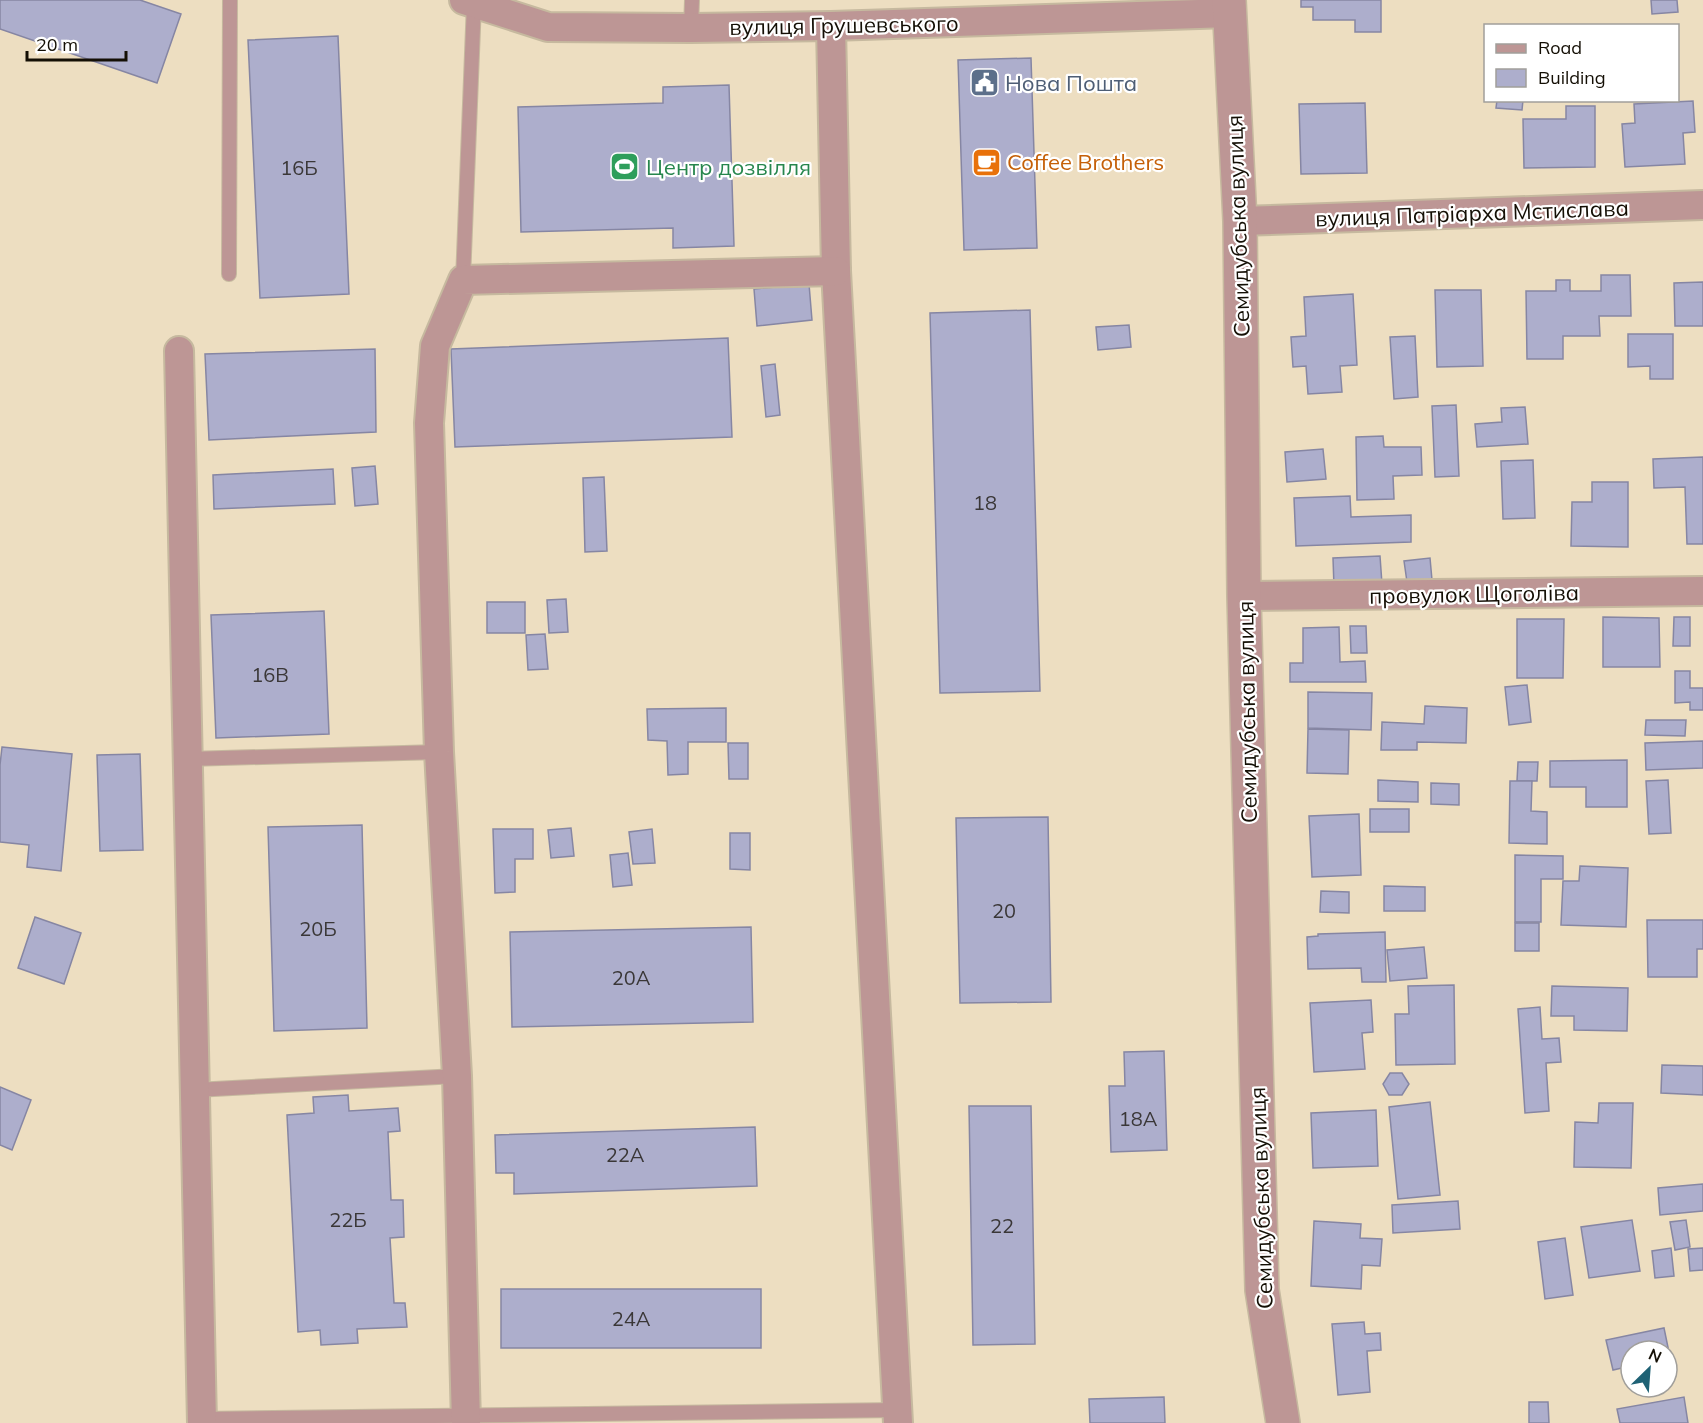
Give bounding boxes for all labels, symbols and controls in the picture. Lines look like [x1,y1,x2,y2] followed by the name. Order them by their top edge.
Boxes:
[729,9,959,41] street label: вулиця Грушевського
[27,24,126,62] scale bar
[1484,24,1679,102] legend
[36,33,78,56] text: 20 m
[1538,36,1582,59] text: Road
[1538,66,1606,89] text: Building
[968,67,1000,99] public building icon: Нова Пошта
[1005,69,1137,97] place label: Нова Пошта
[1220,114,1256,338] street label: Семидубська вулиця
[970,146,1002,178] cafe icon: Coffee Brothers
[1007,148,1164,176] place label: Coffee Brothers
[609,151,641,183] sports icon: Центр дозвілля
[646,153,811,181] place label: Центр дозвілля
[280,155,318,180] house number: 16Б
[1315,194,1629,232] street label: вулиця Патріарха Мстислава
[973,490,997,515] house number: 18
[1369,578,1579,610] street label: провулок Щоголіва
[1231,601,1263,823] street label: Семидубська вулиця
[251,662,289,687] house number: 16В
[992,898,1016,923] house number: 20
[299,916,337,941] house number: 20Б
[612,965,651,990] house number: 20А
[1243,1086,1279,1310] street label: Семидубська вулиця
[1119,1106,1158,1131] house number: 18А
[606,1142,645,1167] house number: 22А
[329,1207,367,1232] house number: 22Б
[990,1213,1014,1238] house number: 22
[612,1306,651,1331] house number: 24А
[1619,1339,1679,1399] north arrow
[1646,1344,1665,1367] text: N

